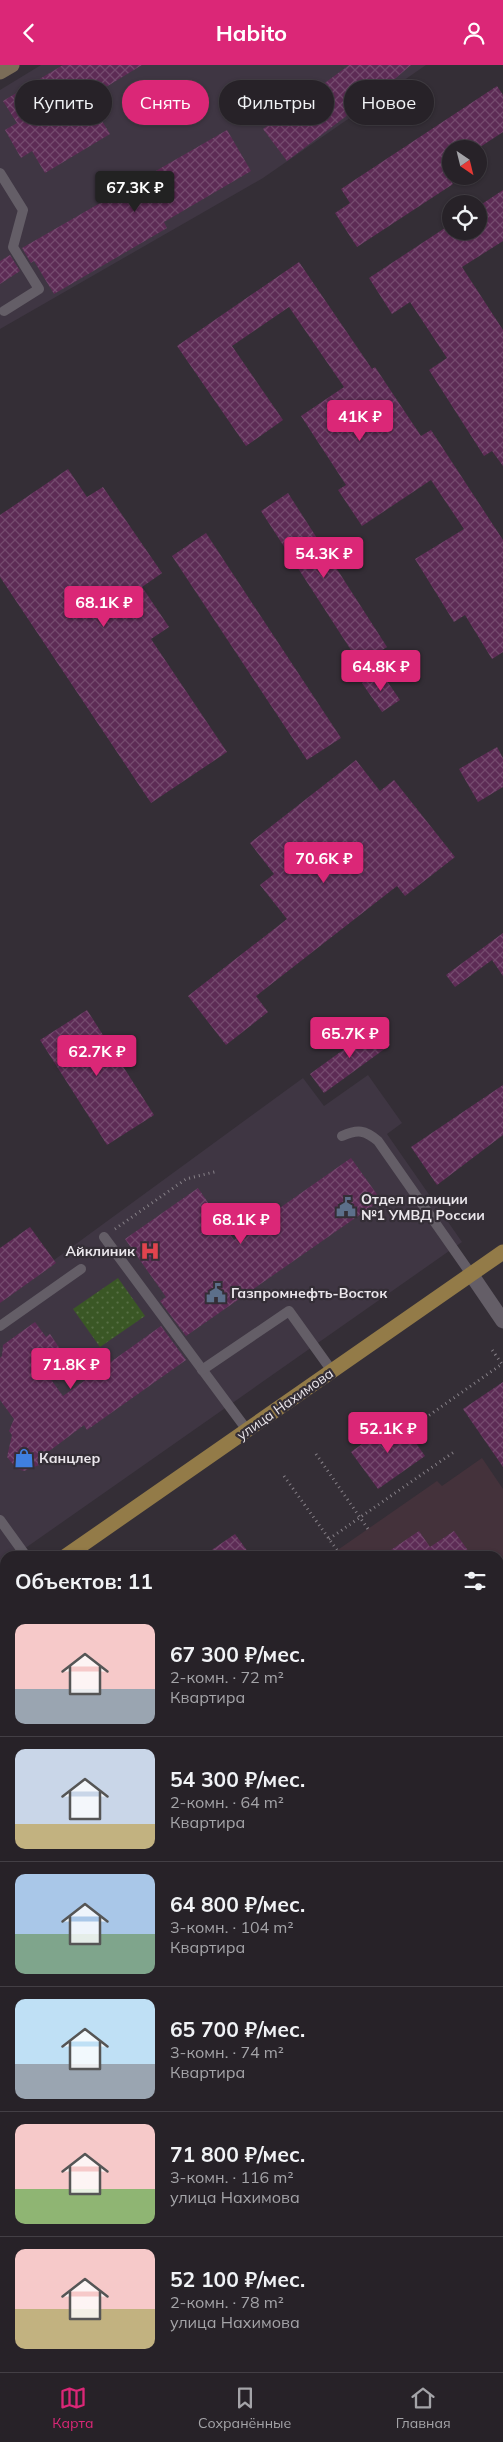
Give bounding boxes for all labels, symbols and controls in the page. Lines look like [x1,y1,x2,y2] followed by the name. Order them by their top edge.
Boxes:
[15,19,43,47] icon: back
[216,19,287,47] text: Habito
[460,19,488,47] icon: person
[15,80,112,125] chip: Купить
[122,80,209,125] chip: Снять
[219,80,334,125] chip: Фильтры
[344,80,434,125] chip: Новое
[442,140,488,185] north arrow
[442,140,487,240] map controls
[89,171,181,213] pin: 67.3K ₽
[106,177,164,197] text: 67.3K ₽
[442,195,487,240] button: locate
[325,399,395,442] pin: 41K ₽
[338,406,382,426] text: 41K ₽
[278,537,370,579] pin: 54.3K ₽
[295,543,353,563] text: 54.3K ₽
[58,585,150,628] pin: 68.1K ₽
[75,592,133,612] text: 68.1K ₽
[335,649,427,692] pin: 64.8K ₽
[352,656,410,676] text: 64.8K ₽
[278,841,370,884] pin: 70.6K ₽
[295,848,353,868] text: 70.6K ₽
[304,1017,396,1059] pin: 65.7K ₽
[321,1023,379,1043] text: 65.7K ₽
[51,1035,143,1077] pin: 62.7K ₽
[68,1041,126,1061] text: 62.7K ₽
[361,1190,485,1224] place label: Отдел полиции №1 УМВД России
[335,1196,357,1218] public building icon: Отдел полиции №1 УМВД России
[195,1203,287,1245] pin: 68.1K ₽
[212,1209,270,1229] text: 68.1K ₽
[139,1240,161,1262] hospital icon: Айклиник
[66,1242,136,1260] place label: Айклиник
[205,1282,227,1304] public building icon: Газпромнефть-Восток
[231,1284,388,1302] place label: Газпромнефть-Восток
[25,1347,117,1390] pin: 71.8K ₽
[42,1354,100,1374] text: 71.8K ₽
[233,1364,337,1444] street label: улица Нахимова
[342,1411,434,1454] pin: 52.1K ₽
[359,1418,417,1438] text: 52.1K ₽
[13,1447,35,1469] shop icon: Канцлер
[39,1449,100,1467] place label: Канцлер
[461,1567,489,1595] icon: filters
[15,1568,153,1594] text: Объектов: 11
[170,1641,305,1667] text: 67 300 ₽/мес.
[55,1644,115,1704] icon: home
[170,1667,284,1687] text: 2-комн. · 72 m²
[170,1687,245,1707] text: Квартира
[170,1766,305,1792] text: 54 300 ₽/мес.
[55,1769,115,1829] icon: home
[170,1792,284,1812] text: 2-комн. · 64 m²
[170,1812,245,1832] text: Квартира
[170,1891,305,1917] text: 64 800 ₽/мес.
[55,1894,115,1954] icon: home
[170,1917,294,1937] text: 3-комн. · 104 m²
[170,1937,245,1957] text: Квартира
[170,2016,305,2042] text: 65 700 ₽/мес.
[55,2019,115,2079] icon: home
[170,2042,284,2062] text: 3-комн. · 74 m²
[170,2062,245,2082] text: Квартира
[170,2141,305,2167] text: 71 800 ₽/мес.
[55,2144,115,2204] icon: home
[170,2167,294,2187] text: 3-комн. · 116 m²
[170,2187,300,2207] text: улица Нахимова
[170,2266,305,2292] text: 52 100 ₽/мес.
[55,2269,115,2329] icon: home
[170,2292,284,2312] text: 2-комн. · 78 m²
[170,2312,300,2332] text: улица Нахимова
[52,2384,93,2432] tab: Карта
[198,2384,291,2432] tab: Сохранённые
[396,2384,451,2432] tab: Главная

